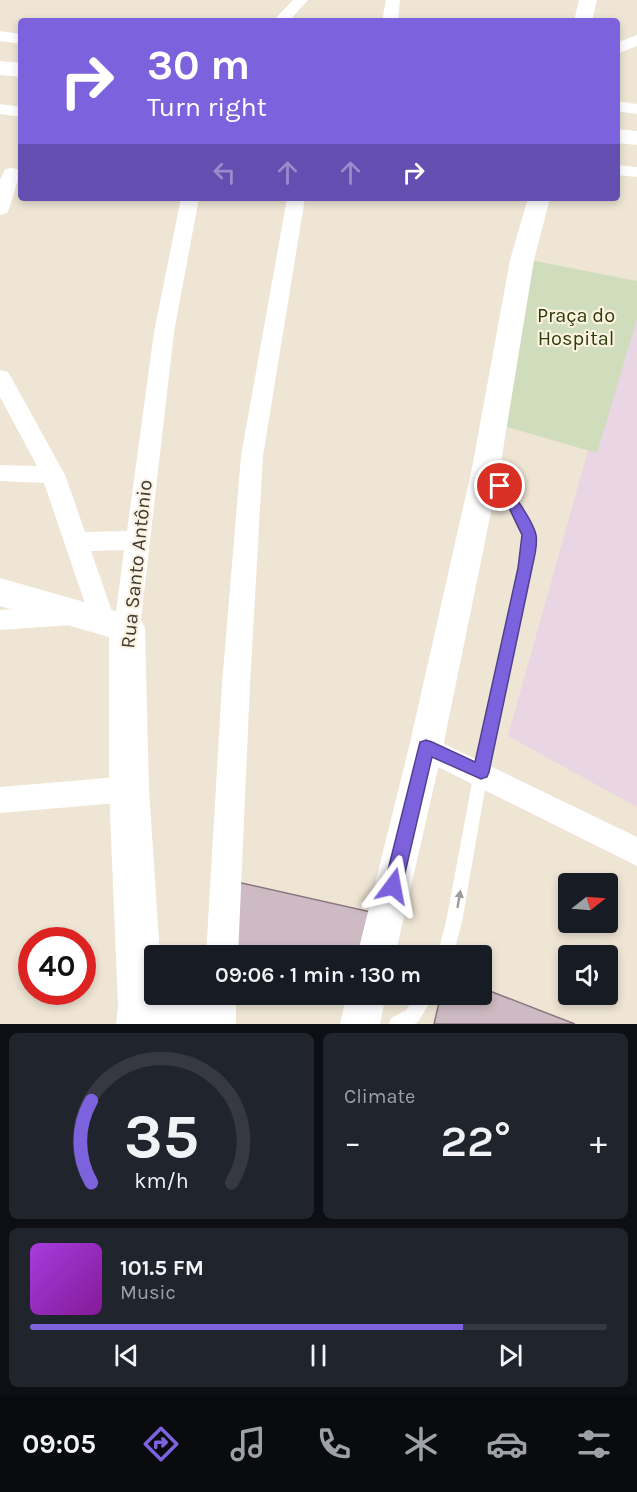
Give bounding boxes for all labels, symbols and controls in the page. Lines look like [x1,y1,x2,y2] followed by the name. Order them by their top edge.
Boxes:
[147,40,250,90] text: 30 m
[48,42,126,120] icon: right
[147,91,267,123] text: Turn right
[208,156,241,189] icon: left
[271,156,304,189] icon: ahead
[334,156,367,189] icon: ahead
[397,156,430,189] icon: right
[537,304,615,350] park label: Praça do Hospital
[474,460,525,511] pin
[483,469,516,502] icon: arrive
[116,479,157,650] street label: Rua Santo Antônio
[361,854,425,918] position arrow
[558,873,618,933] north arrow
[558,873,618,1005] map controls
[454,889,463,908] one-way arrow
[18,927,96,1005] speed limit sign: 40
[558,945,618,1005] button: sound
[215,962,421,988] text: 09:06 · 1 min · 130 m
[344,1085,415,1108] text: Climate
[124,1100,199,1173] text: 35
[440,1115,511,1167] text: 22°
[344,1123,361,1161] text: −
[590,1123,607,1161] text: +
[134,1168,189,1193] text: km/h
[120,1255,204,1281] text: 101.5 FM
[120,1281,176,1304] text: Music
[110,1339,143,1372] icon: previous
[302,1339,335,1372] icon: pause
[494,1339,527,1372] icon: next
[140,1423,182,1465] icon: directions
[227,1423,269,1465] icon: music
[313,1423,355,1465] icon: phone
[400,1423,442,1465] icon: climate
[486,1423,528,1465] icon: car
[573,1423,615,1465] icon: filters
[22,1428,96,1460] text: 09:05

